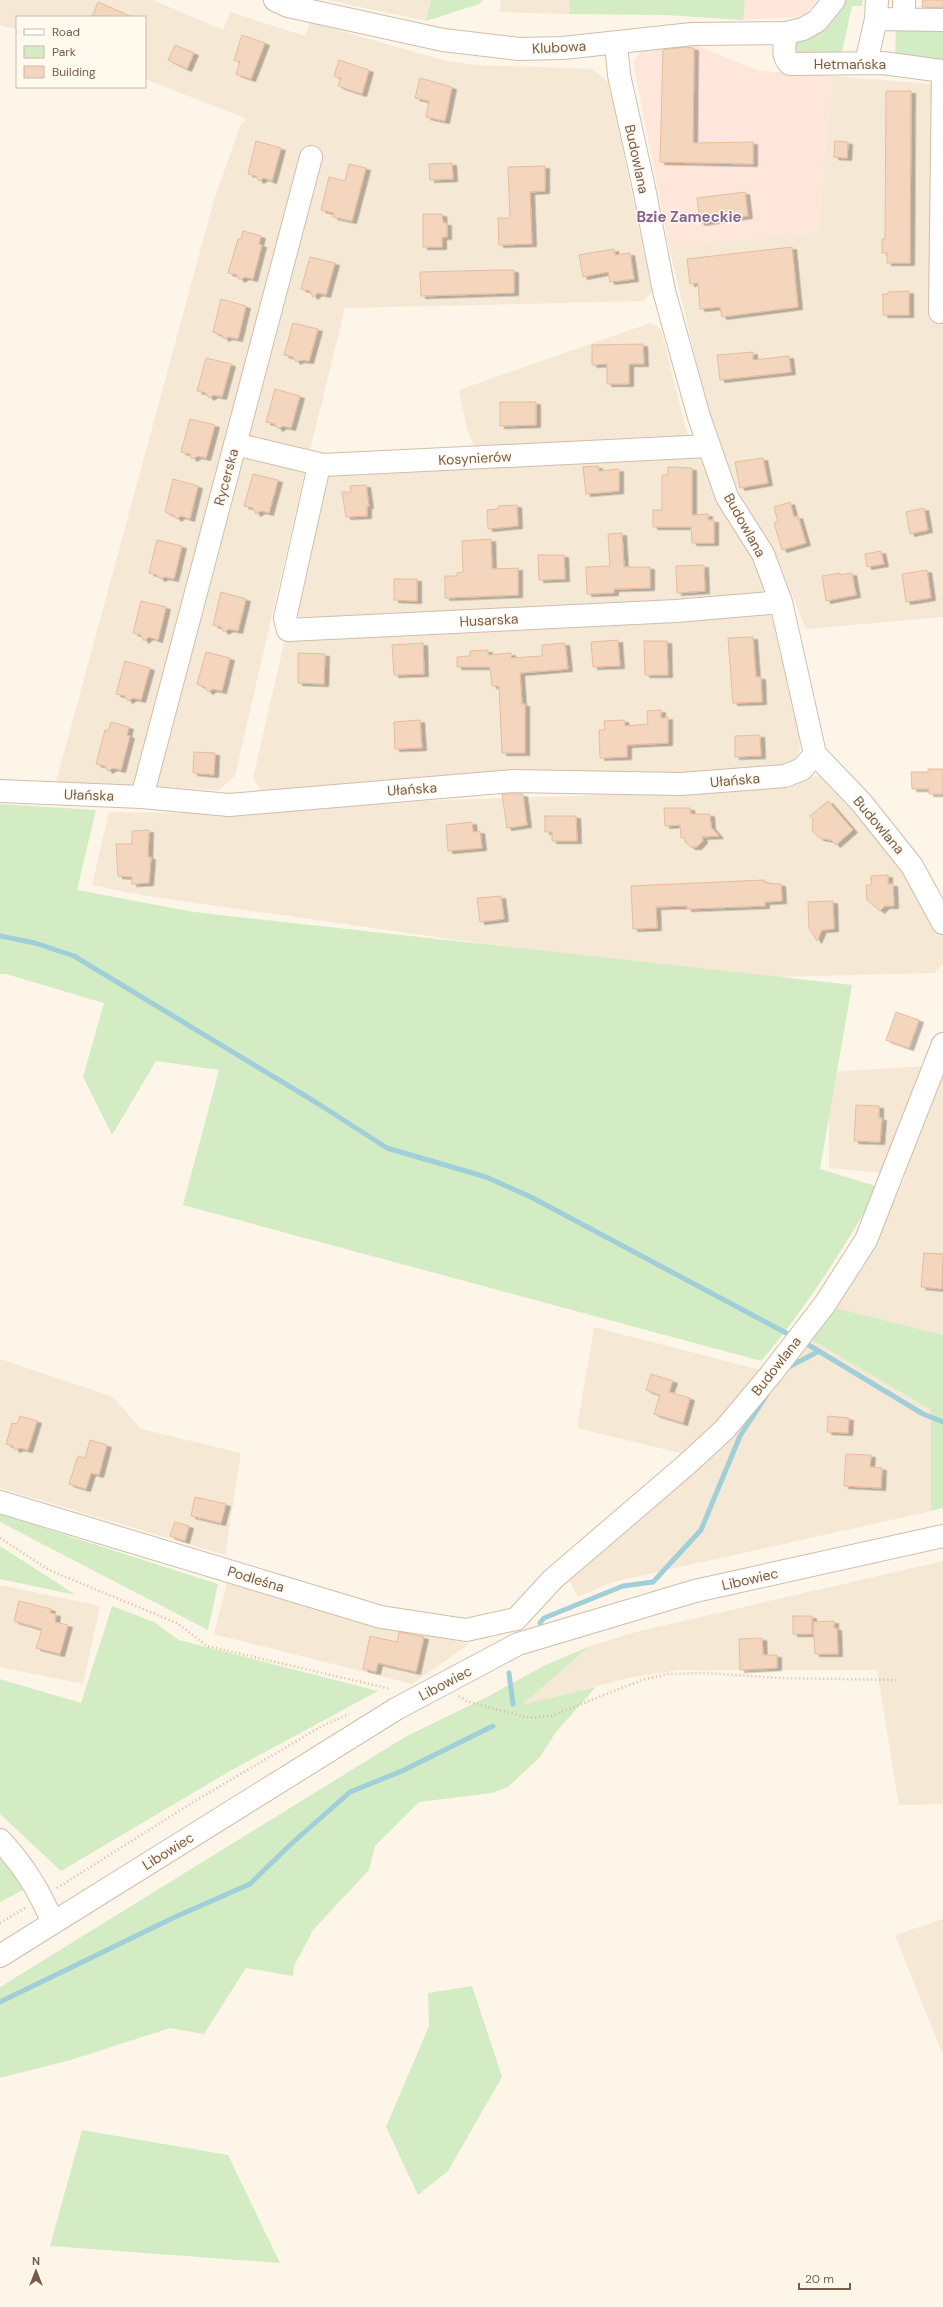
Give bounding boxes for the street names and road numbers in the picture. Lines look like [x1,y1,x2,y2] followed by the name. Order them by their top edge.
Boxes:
[531,37,587,57] street label: Klubowa
[814,55,886,73] street label: Hetmańska
[621,123,653,195] street label: Budowlana
[210,447,242,507] street label: Rycerska
[438,447,512,469] street label: Kosynierów
[720,490,770,560] street label: Budowlana
[459,609,519,631] street label: Husarska
[709,769,761,791] street label: Ułańska
[386,778,438,800] street label: Ułańska
[64,785,114,805] street label: Ułańska
[849,792,909,858] street label: Budowlana
[747,1333,805,1399] street label: Budowlana
[225,1562,287,1596] street label: Podleśna
[720,1564,780,1594] street label: Libowiec
[415,1662,475,1704] street label: Libowiec
[139,1828,197,1874] street label: Libowiec

